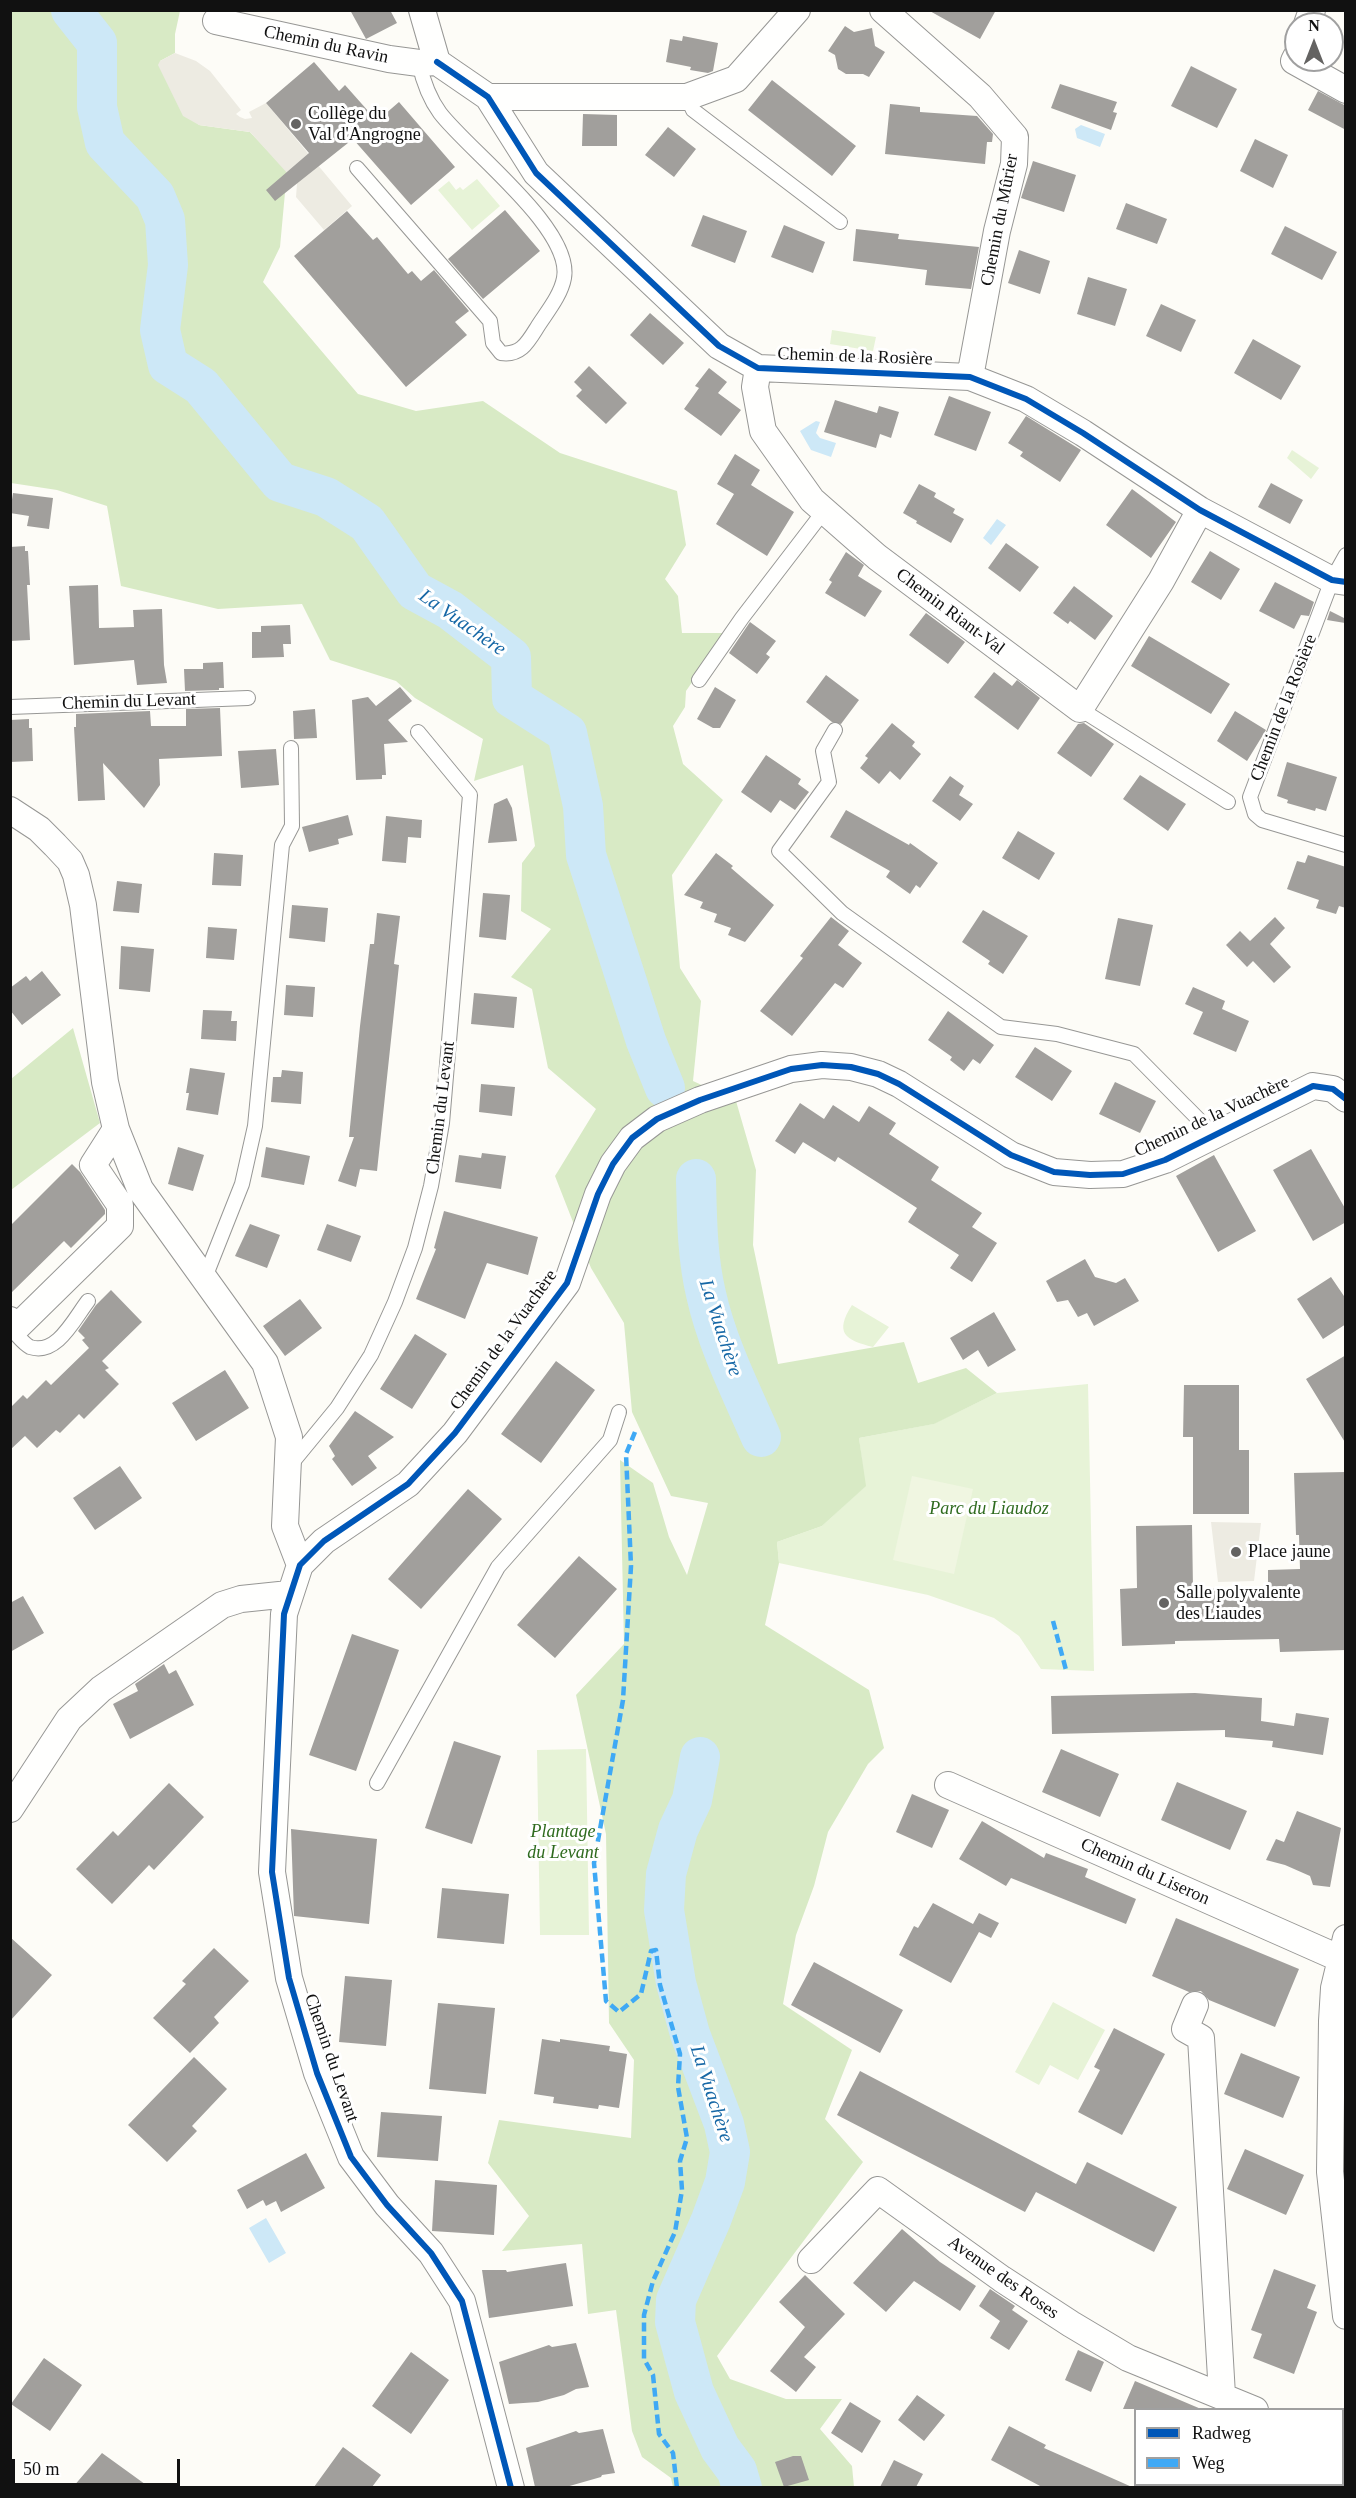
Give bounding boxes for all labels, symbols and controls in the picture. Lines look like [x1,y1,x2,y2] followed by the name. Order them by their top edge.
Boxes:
[1284,12,1344,72] north arrow
[1308,17,1320,34] text: N
[262,21,390,69] street label: Chemin du Ravin
[308,103,421,146] place label: Collège du Val d'Angrogne
[289,117,303,131] marker: Collège du Val d'Angrogne
[977,152,1023,288] street label: Chemin du Mûrier
[777,343,933,371] street label: Chemin de la Rosière
[891,564,1009,660] street label: Chemin Riant-Val
[414,584,510,662] water label: La Vuachère
[1246,632,1322,784] street label: Chemin de la Rosière
[62,689,196,715] street label: Chemin du Levant
[422,1040,460,1176] street label: Chemin du Levant
[1131,1072,1293,1162] street label: Chemin de la Vuachère
[446,1266,562,1414] street label: Chemin de la Vuachère
[693,1276,747,1380] water label: La Vuachère
[929,1498,1049,1520] park label: Parc du Liaudoz
[1248,1541,1330,1563] place label: Place jaune
[1229,1545,1243,1559] marker: Place jaune
[1176,1582,1300,1624] place label: Salle polyvalente des Liaudes
[1157,1596,1171,1610] marker: Salle polyvalente des Liaudes
[527,1821,599,1864] park label: Plantage du Levant
[1077,1834,1213,1910] street label: Chemin du Liseron
[299,1991,363,2125] street label: Chemin du Levant
[684,2042,738,2146] water label: La Vuachère
[943,2232,1063,2324] street label: Avenue des Roses
[1134,2408,1344,2486] legend
[1192,2423,1251,2443] text: Radweg
[15,2447,183,2485] scale bar
[1192,2453,1225,2473] text: Weg
[23,2459,60,2479] text: 50 m

